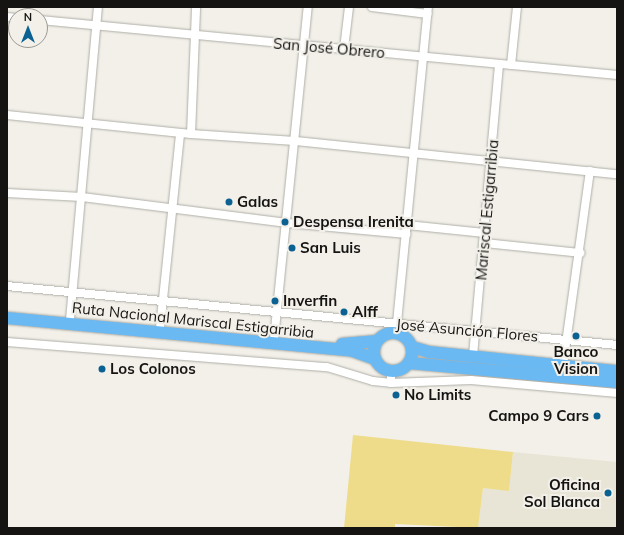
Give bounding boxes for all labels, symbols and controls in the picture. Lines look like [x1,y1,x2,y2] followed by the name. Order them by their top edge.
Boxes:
[8,8,48,48] north arrow
[24,10,32,24] text: N
[272,34,386,62] street label: San José Obrero
[472,139,502,281] street label: Mariscal Estigarribia
[237,193,278,211] place label: Galas
[224,197,234,207] marker: Galas
[293,213,414,231] place label: Despensa Irenita
[280,217,290,227] marker: Despensa Irenita
[300,239,361,257] place label: San Luis
[287,243,297,253] marker: San Luis
[283,292,337,310] place label: Inverfin
[270,296,280,306] marker: Inverfin
[71,298,315,342] street label: Ruta Nacional Mariscal Estigarribia
[352,303,378,321] place label: Alff
[339,307,349,317] marker: Alff
[395,315,539,345] street label: José Asunción Flores
[571,331,581,341] marker: Banco Vision
[554,342,598,377] place label: Banco Vision
[110,360,196,378] place label: Los Colonos
[97,364,107,374] marker: Los Colonos
[404,386,471,404] place label: No Limits
[391,390,401,400] marker: No Limits
[488,407,589,425] place label: Campo 9 Cars
[592,411,602,421] marker: Campo 9 Cars
[524,475,600,510] place label: Oficina Sol Blanca
[603,488,613,498] marker: Oficina Sol Blanca

